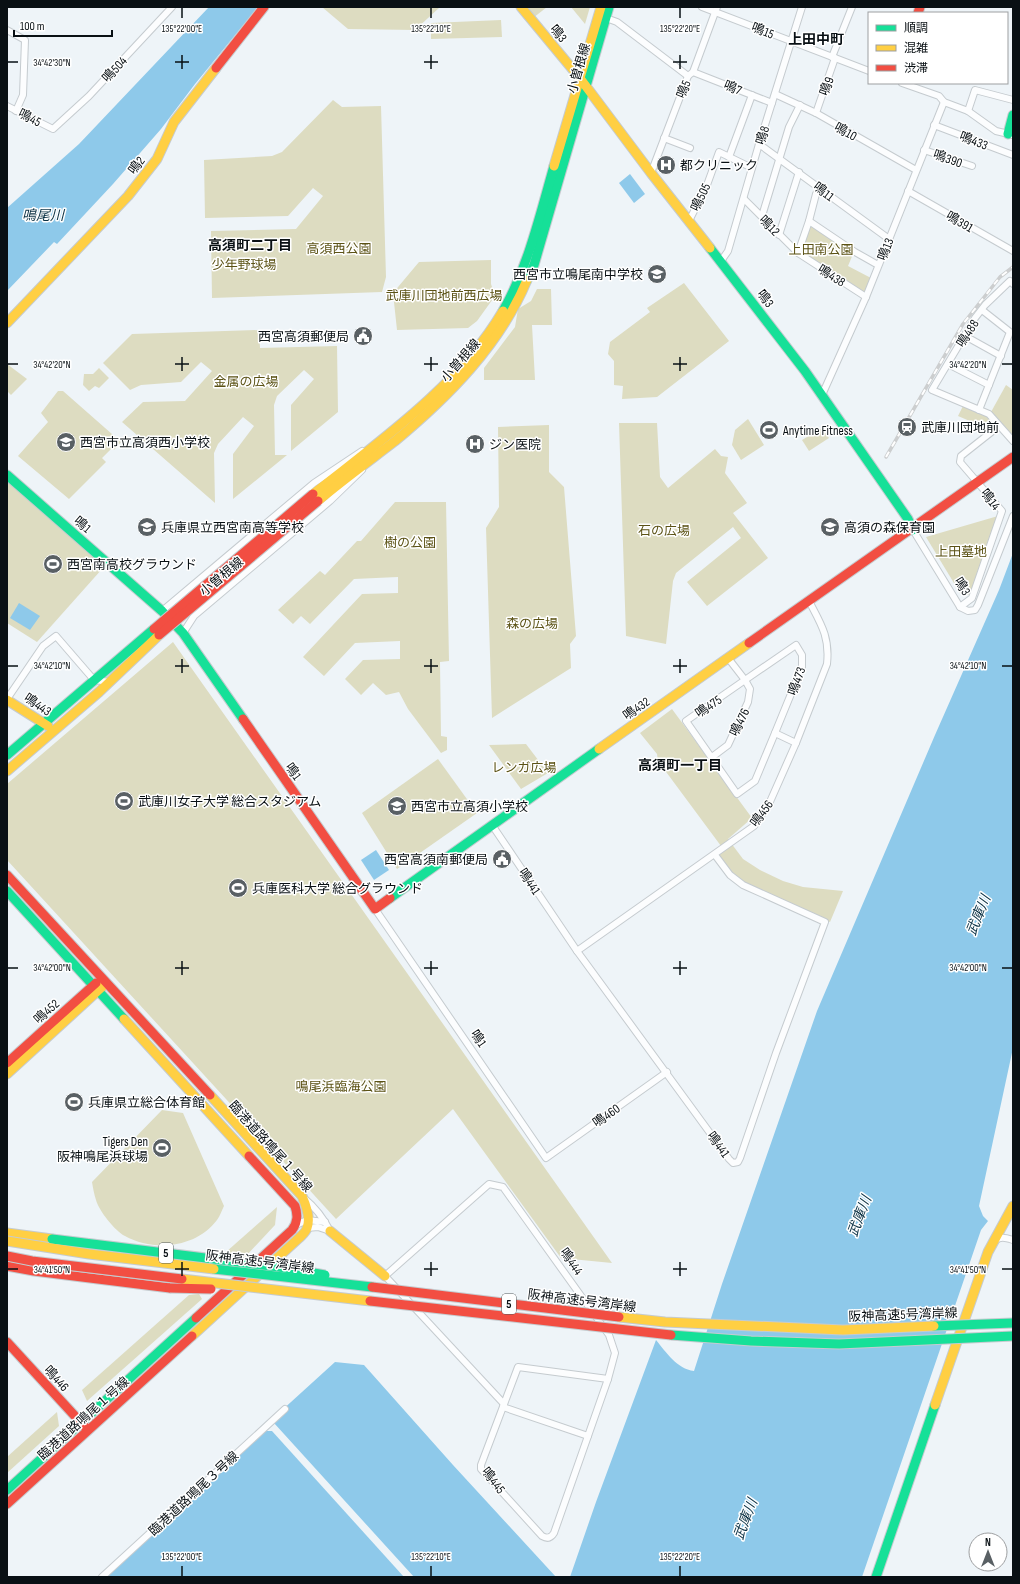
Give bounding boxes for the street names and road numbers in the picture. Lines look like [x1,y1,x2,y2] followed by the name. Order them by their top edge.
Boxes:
[749,19,776,42] street label: 鳴15
[546,21,570,46] street label: 鳴3
[564,41,594,95] street label: 小曽根線
[99,53,131,86] street label: 鳴504
[816,75,838,98] street label: 鳴9
[721,77,745,99] street label: 鳴7
[673,78,695,101] street label: 鳴5
[15,106,44,130] street label: 鳴45
[831,119,860,145] street label: 鳴10
[753,124,773,147] street label: 鳴8
[957,128,990,154] street label: 鳴433
[931,146,965,171] street label: 鳴390
[125,153,149,178] street label: 鳴2
[810,179,837,205] street label: 鳴11
[687,181,714,214] street label: 鳴505
[943,208,976,236] street label: 鳴391
[755,212,783,240] street label: 鳴12
[874,236,898,263] street label: 鳴13
[815,261,849,291] street label: 鳴438
[753,286,777,311] street label: 鳴3
[953,316,983,350] street label: 鳴488
[438,336,484,386] street label: 小曽根線
[977,486,1004,514] street label: 鳴14
[70,513,95,537] street label: 鳴1
[197,554,247,600] street label: 小曽根線
[950,574,974,599] street label: 鳴3
[785,665,809,698] street label: 鳴473
[21,690,54,720] street label: 鳴443
[692,692,725,722] street label: 鳴475
[620,694,653,724] street label: 鳴432
[726,706,753,739] street label: 鳴476
[282,760,305,784] street label: 鳴1
[747,797,777,830] street label: 鳴456
[515,865,544,898] street label: 鳴441
[31,996,63,1027] street label: 鳴452
[467,1027,490,1051] street label: 鳴1
[225,1098,315,1196] street label: 臨港道路鳴尾１号線
[590,1101,624,1131] street label: 鳴460
[703,1128,733,1161] street label: 鳴441
[159,1243,173,1263] road number: 5
[556,1245,586,1279] street label: 鳴444
[205,1247,315,1277] street label: 阪神高速5号湾岸線
[527,1286,637,1316] street label: 阪神高速5号湾岸線
[502,1294,516,1314] road number: 5
[848,1305,958,1325] street label: 阪神高速5号湾岸線
[40,1362,72,1395] street label: 鳴446
[35,1374,133,1464] street label: 臨港道路鳴尾１号線
[145,1448,242,1539] street label: 臨港道路鳴尾３号線
[478,1464,509,1497] street label: 鳴445

